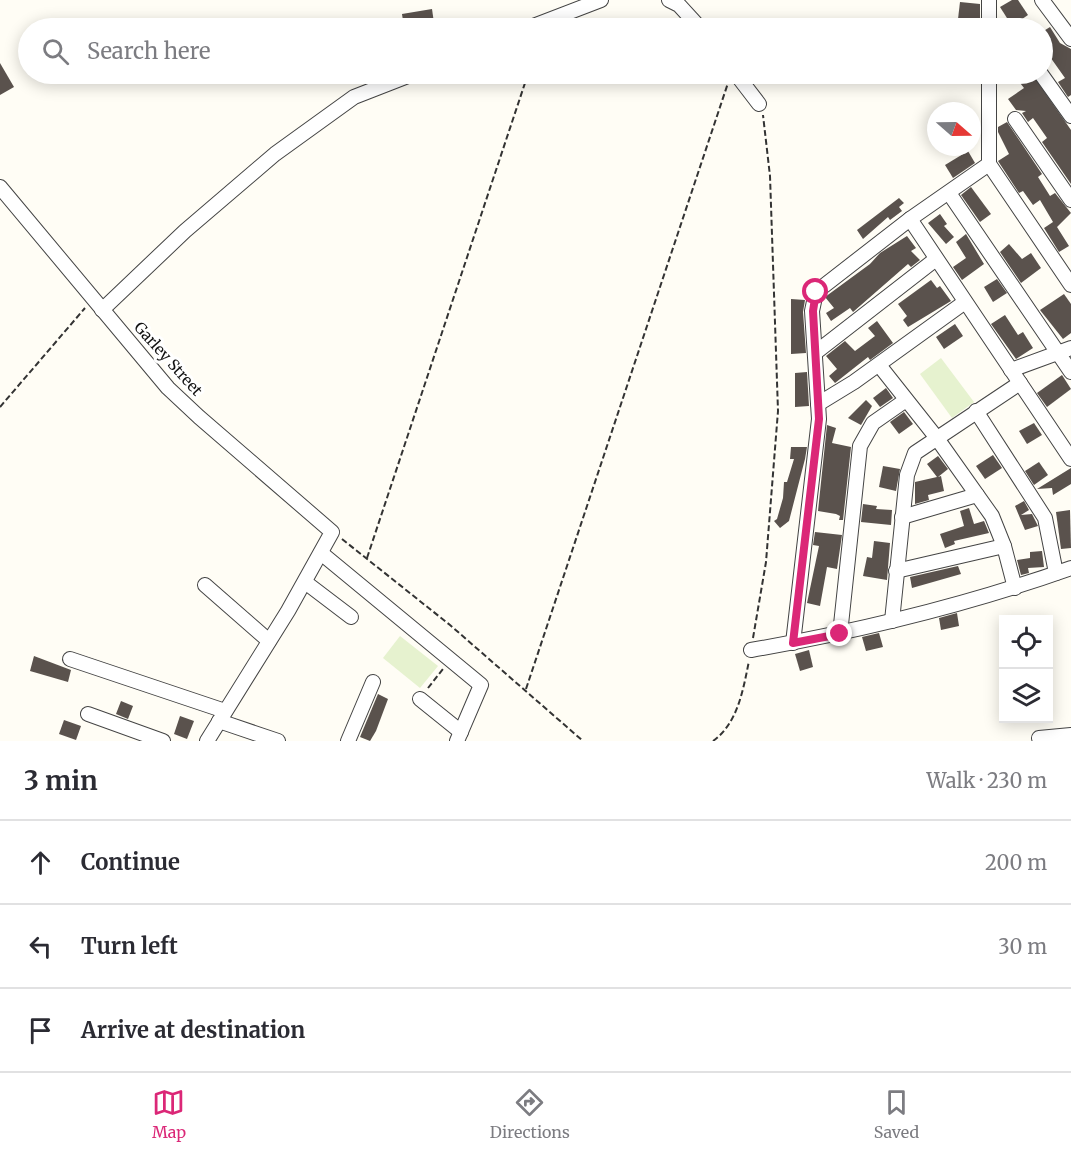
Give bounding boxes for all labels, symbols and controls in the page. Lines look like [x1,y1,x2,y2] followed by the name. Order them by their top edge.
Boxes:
[18,18,1053,84] search box
[39,35,72,68] icon: search
[87,37,210,65] text: Search here
[927,102,981,156] north arrow
[802,278,828,304] route start
[130,318,207,400] street label: Garley Street
[999,615,1053,723] map controls
[999,615,1053,669] button: locate
[826,620,852,646] route end
[999,669,1053,723] button: layers
[24,764,98,797] text: 3 min
[927,768,1047,793] text: Walk · 230 m
[24,846,57,879] icon: ahead
[81,848,180,876] text: Continue
[985,850,1047,875] text: 200 m
[24,930,57,963] icon: left
[81,932,178,960] text: Turn left
[998,934,1047,959] text: 30 m
[24,1014,57,1047] icon: arrive
[81,1016,305,1044] text: Arrive at destination
[152,1086,186,1142] tab: Map
[490,1086,570,1142] tab: Directions
[874,1086,919,1142] tab: Saved

